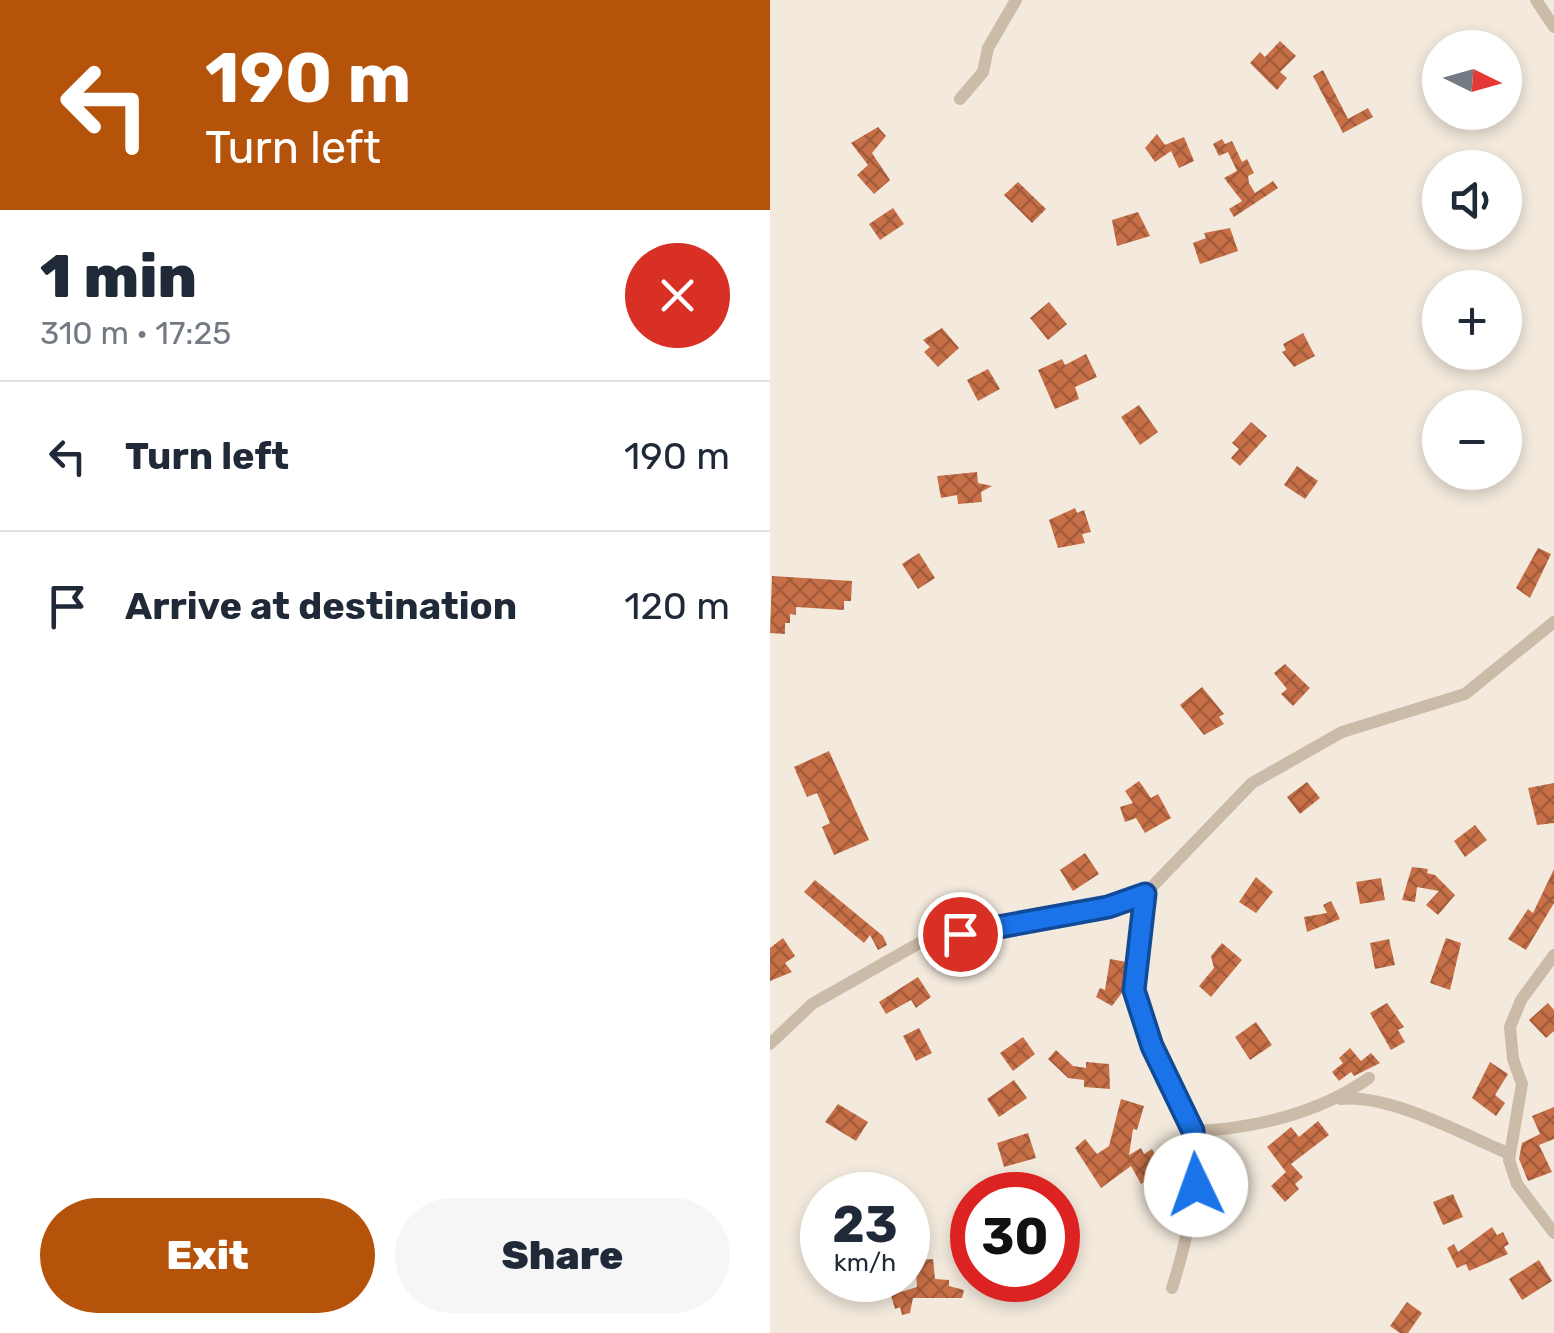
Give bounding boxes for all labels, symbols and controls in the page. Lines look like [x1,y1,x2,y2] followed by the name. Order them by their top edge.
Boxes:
[1422,30,1522,130] north arrow
[1422,30,1522,490] map controls
[205,37,411,120] text: 190 m
[40,40,170,170] icon: left
[205,121,381,174] text: Turn left
[1422,150,1522,250] button: sound
[40,241,197,312] text: 1 min
[625,243,730,348] button: close
[1422,270,1522,370] button: +
[40,314,231,352] text: 310 m · 17:25
[1422,390,1522,490] button: −
[40,429,95,484] icon: left
[125,433,289,479] text: Turn left
[624,433,730,479] text: 190 m
[40,579,95,634] icon: arrive
[125,583,517,629] text: Arrive at destination
[624,583,730,629] text: 120 m
[918,892,1003,977] pin
[933,907,988,962] icon: arrive
[1144,1133,1248,1237] position arrow
[950,1172,1080,1302] speed limit sign: 30
[832,1195,898,1255] text: 23
[40,1198,375,1313] button: Exit
[395,1198,730,1313] button: Share
[834,1248,896,1277] text: km/h

